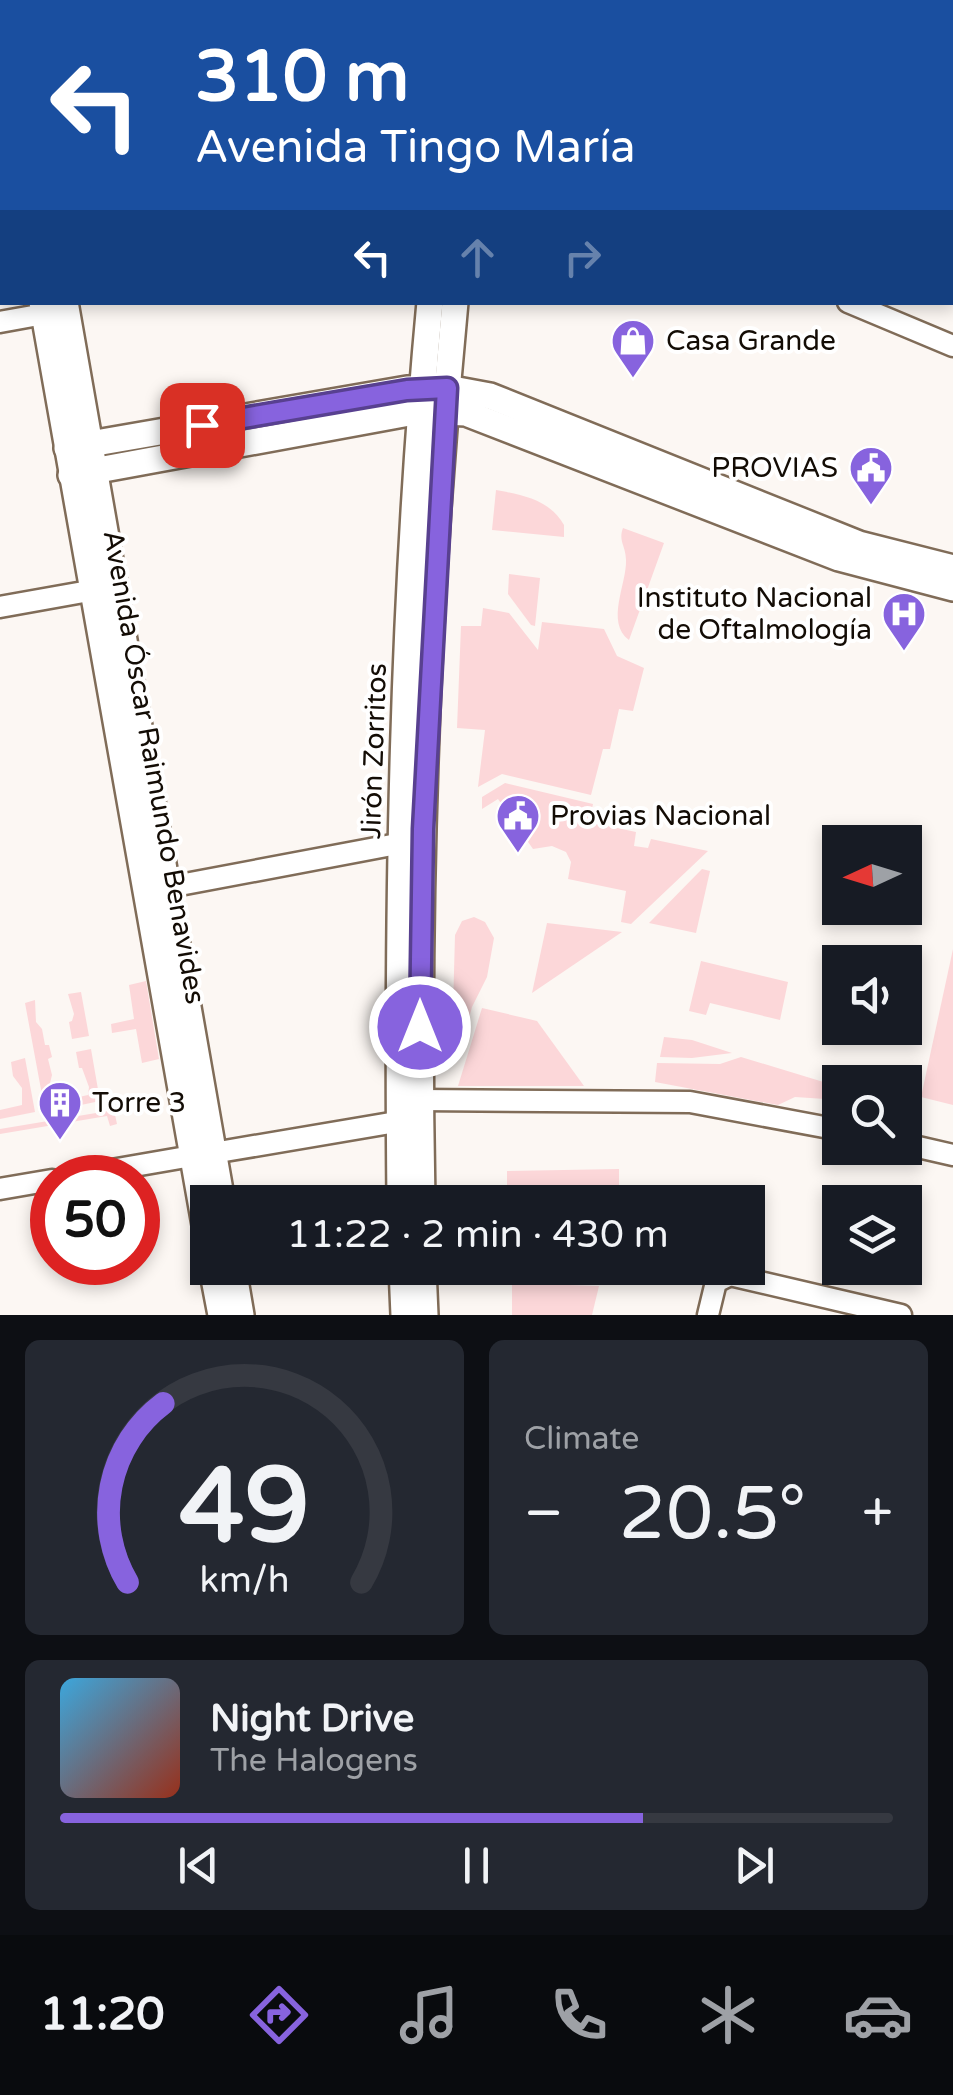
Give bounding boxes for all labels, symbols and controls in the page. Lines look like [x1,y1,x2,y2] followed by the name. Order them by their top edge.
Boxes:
[195,36,409,120] text: 310 m
[30,40,160,170] icon: left
[195,121,635,175] text: Avenida Tingo María
[345,230,400,285] icon: left
[450,230,505,285] icon: ahead
[555,230,610,285] icon: right
[610,318,656,379] shop icon: Casa Grande
[666,324,836,358] place label: Casa Grande
[160,383,245,468] pin
[175,398,230,453] icon: arrive
[848,445,894,506] public building icon: PROVIAS
[711,451,838,485] place label: PROVIAS
[96,527,212,1007] street label: Avenida Óscar Raimundo Benavides
[637,581,872,647] place label: Instituto Nacional de Oftalmología
[881,591,927,652] hospital icon: Instituto Nacional de Oftalmología
[354,662,394,840] street label: Jirón Zorritos
[495,793,541,854] public building icon: Provias Nacional
[550,799,771,833] place label: Provias Nacional
[822,825,922,925] north arrow
[822,825,922,1285] map controls
[822,945,922,1045] button: sound
[368,975,472,1079] position arrow
[822,1065,922,1165] button: search
[37,1080,83,1141] building icon: Torre 3
[92,1086,186,1120] place label: Torre 3
[30,1155,160,1285] speed limit sign: 50
[822,1185,922,1285] button: layers
[286,1212,669,1258] text: 11:22 · 2 min · 430 m
[524,1420,639,1458] text: Climate
[179,1445,310,1570] text: 49
[619,1469,806,1559] text: 20.5°
[524,1481,563,1547] text: −
[862,1481,893,1547] text: +
[200,1559,289,1602] text: km/h
[210,1696,414,1742] text: Night Drive
[210,1742,418,1780] text: The Halogens
[171,1838,226,1893] icon: previous
[449,1838,504,1893] icon: pause
[727,1838,782,1893] icon: next
[244,1980,314,2050] icon: directions
[394,1980,464,2050] icon: music
[544,1980,614,2050] icon: phone
[693,1980,763,2050] icon: climate
[843,1980,913,2050] icon: car
[40,1988,165,2042] text: 11:20

